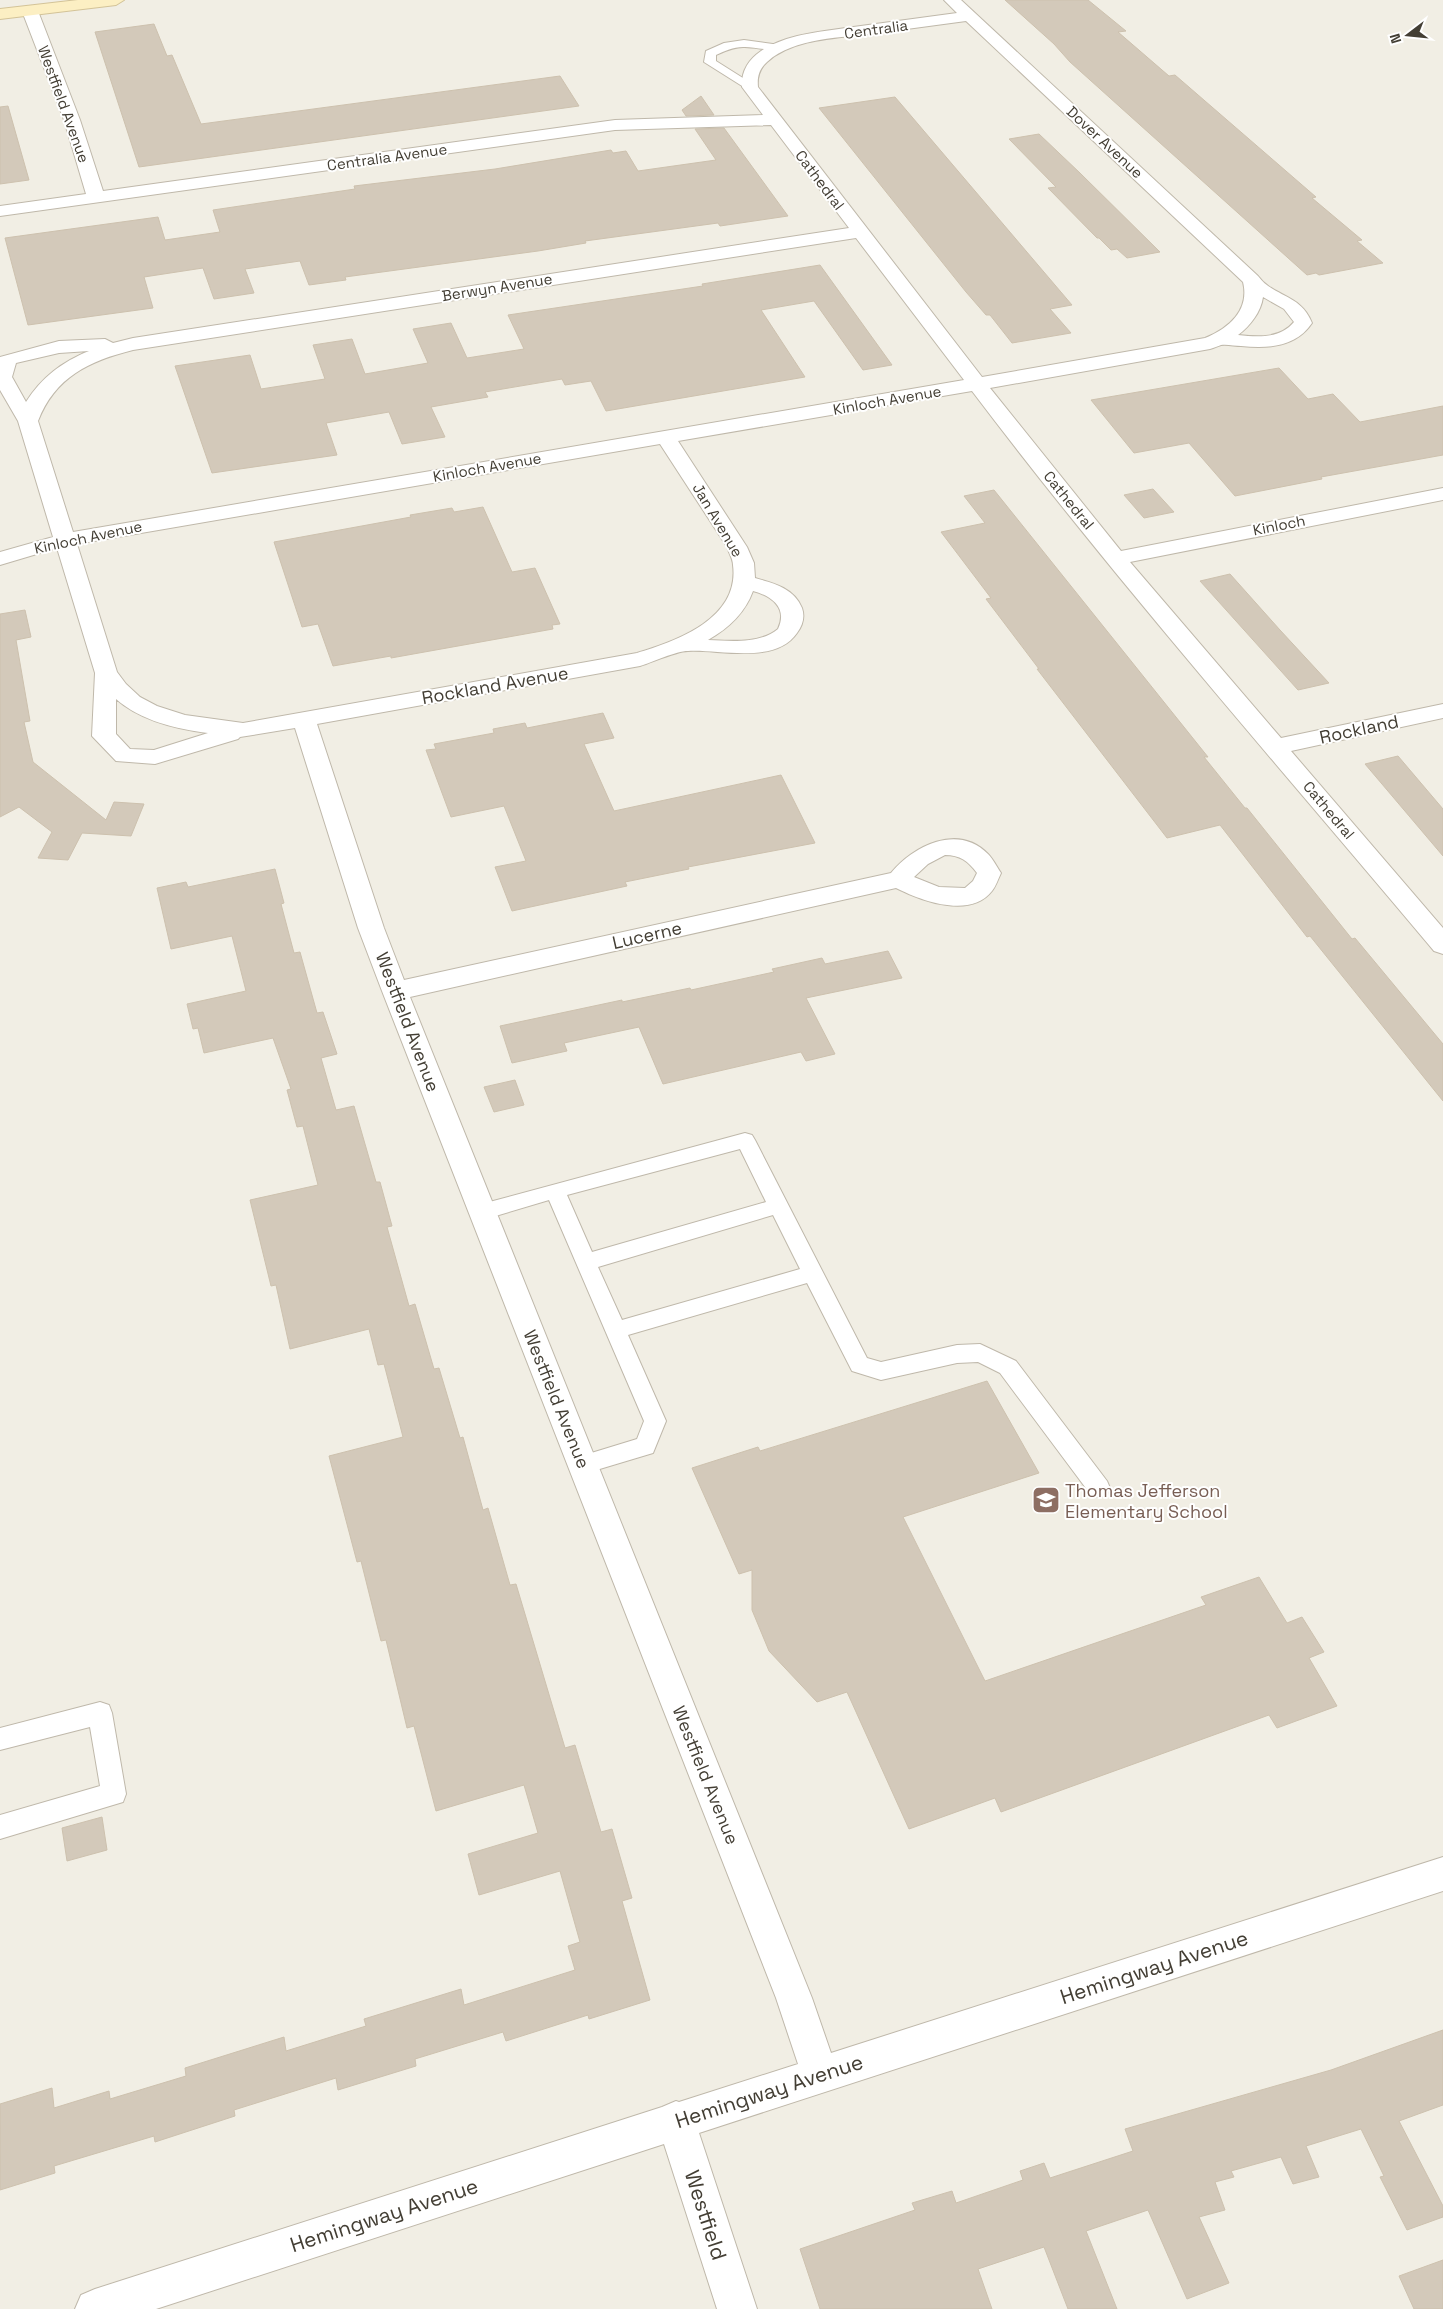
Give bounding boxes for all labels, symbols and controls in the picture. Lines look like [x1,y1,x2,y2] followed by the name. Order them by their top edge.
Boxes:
[1383,10,1433,60] north arrow
[843,15,910,43] street label: Centralia
[1386,32,1405,46] text: N
[34,43,94,165] street label: Westfield Avenue
[1063,102,1147,182] street label: Dover Avenue
[326,139,448,175] street label: Centralia Avenue
[791,146,849,214] street label: Cathedral
[440,269,554,305] street label: Berwyn Avenue
[831,381,943,419] street label: Kinloch Avenue
[431,448,543,486] street label: Kinloch Avenue
[1040,467,1098,533] street label: Cathedral
[688,480,748,561] street label: Jan Avenue
[1251,511,1307,539] street label: Kinloch
[32,516,144,558] street label: Kinloch Avenue
[420,661,570,709] street label: Rockland Avenue
[1317,709,1401,749] street label: Rockland
[1299,777,1359,843] street label: Cathedral
[610,916,684,954] street label: Lucerne
[371,949,445,1095] street label: Westfield Avenue
[519,1326,595,1472] street label: Westfield Avenue
[1065,1479,1228,1523] place label: Thomas Jefferson Elementary School
[1031,1485,1061,1515] school or university icon: Thomas Jefferson Elementary School
[668,1702,744,1848] street label: Westfield Avenue
[1056,1924,1252,2010] street label: Hemingway Avenue
[671,2048,867,2134] street label: Hemingway Avenue
[679,2167,733,2263] street label: Westfield
[286,2172,482,2258] street label: Hemingway Avenue

